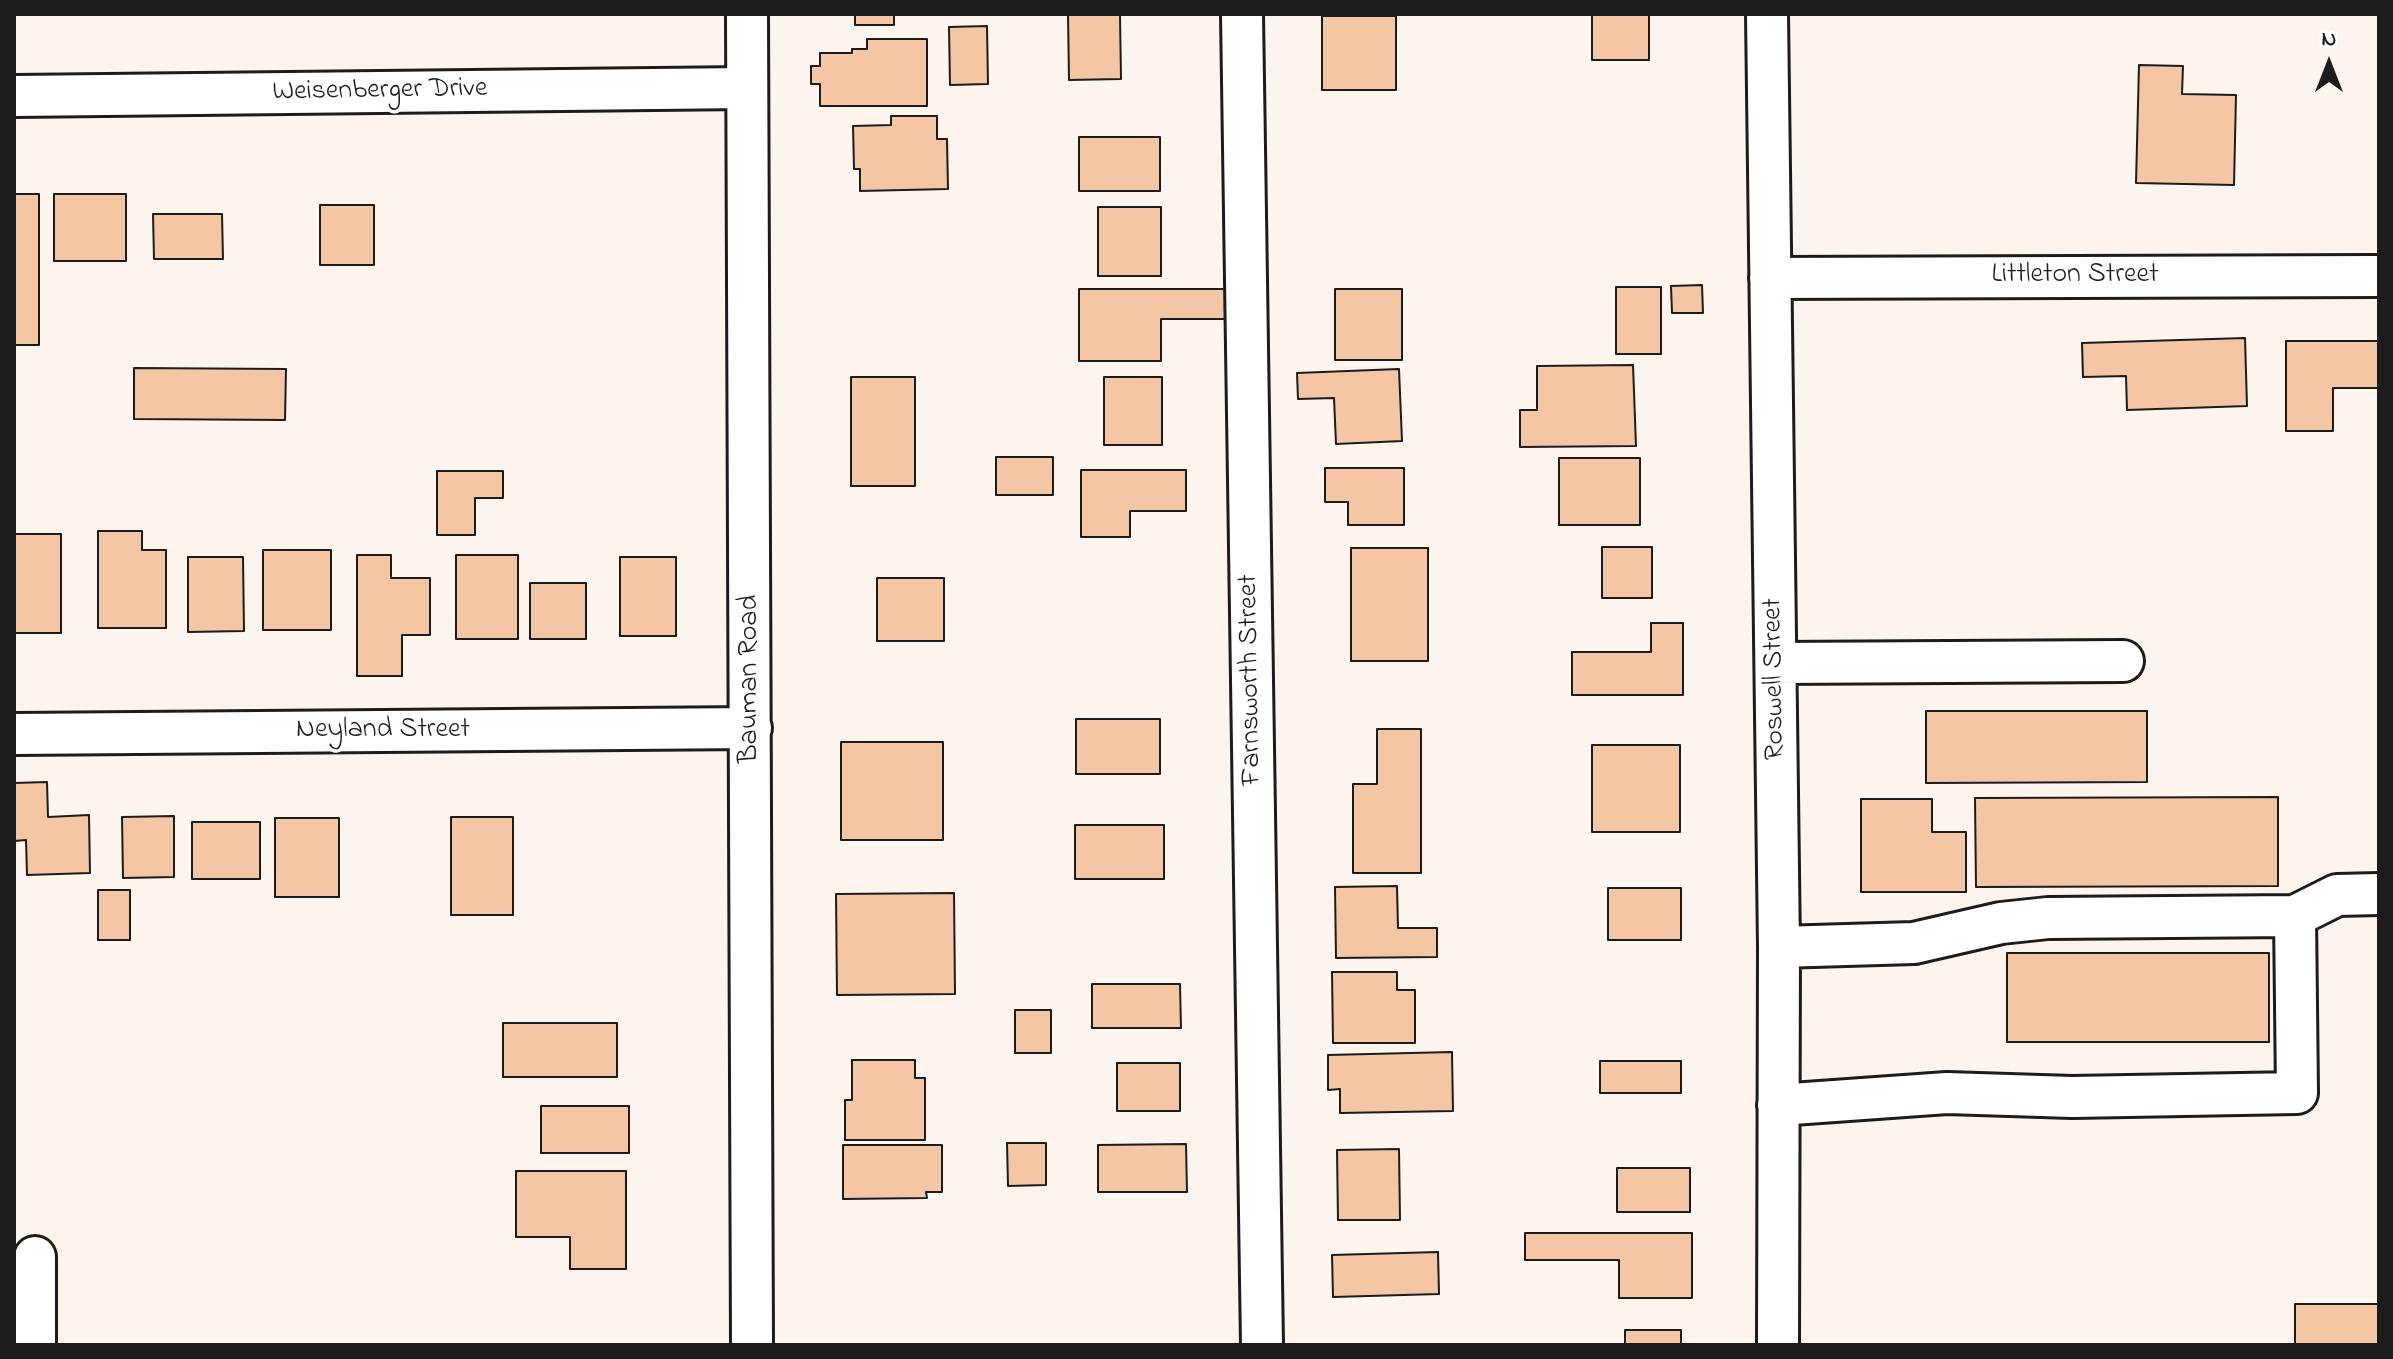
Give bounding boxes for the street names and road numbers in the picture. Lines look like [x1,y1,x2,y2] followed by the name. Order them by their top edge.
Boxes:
[272,73,488,111] street label: Weisenberger Drive
[1992,259,2158,293] street label: Littleton Street
[1233,574,1271,786] street label: Farnsworth Street
[734,595,768,763] street label: Bauman Road
[1758,598,1794,760] street label: Roswell Street
[296,714,470,748] street label: Neyland Street

